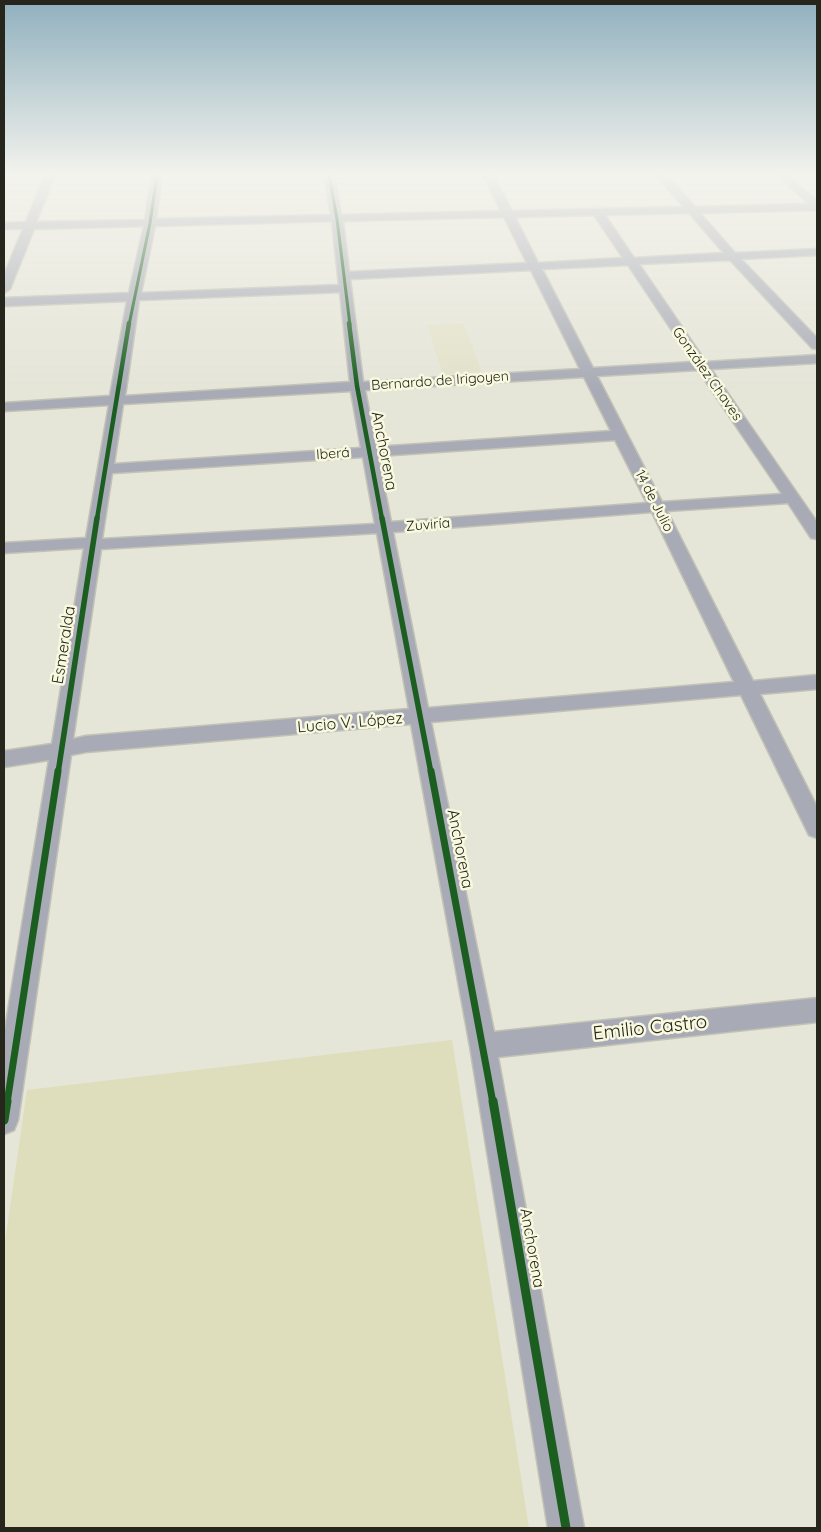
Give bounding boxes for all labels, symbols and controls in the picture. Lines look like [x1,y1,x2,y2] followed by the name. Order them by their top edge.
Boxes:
[669,324,745,424] street label: González Chaves
[371,368,509,394] street label: Bernardo de Irigoyen
[367,410,401,492] street label: Anchorena
[316,444,350,464] street label: Iberá
[631,467,677,535] street label: 14 de Julio
[405,515,451,535] street label: Zuviría
[48,605,80,685] street label: Esmeralda
[296,709,404,737] street label: Lucio V. López
[443,808,477,890] street label: Anchorena
[592,1011,708,1045] street label: Emilio Castro
[516,1207,548,1289] street label: Anchorena

